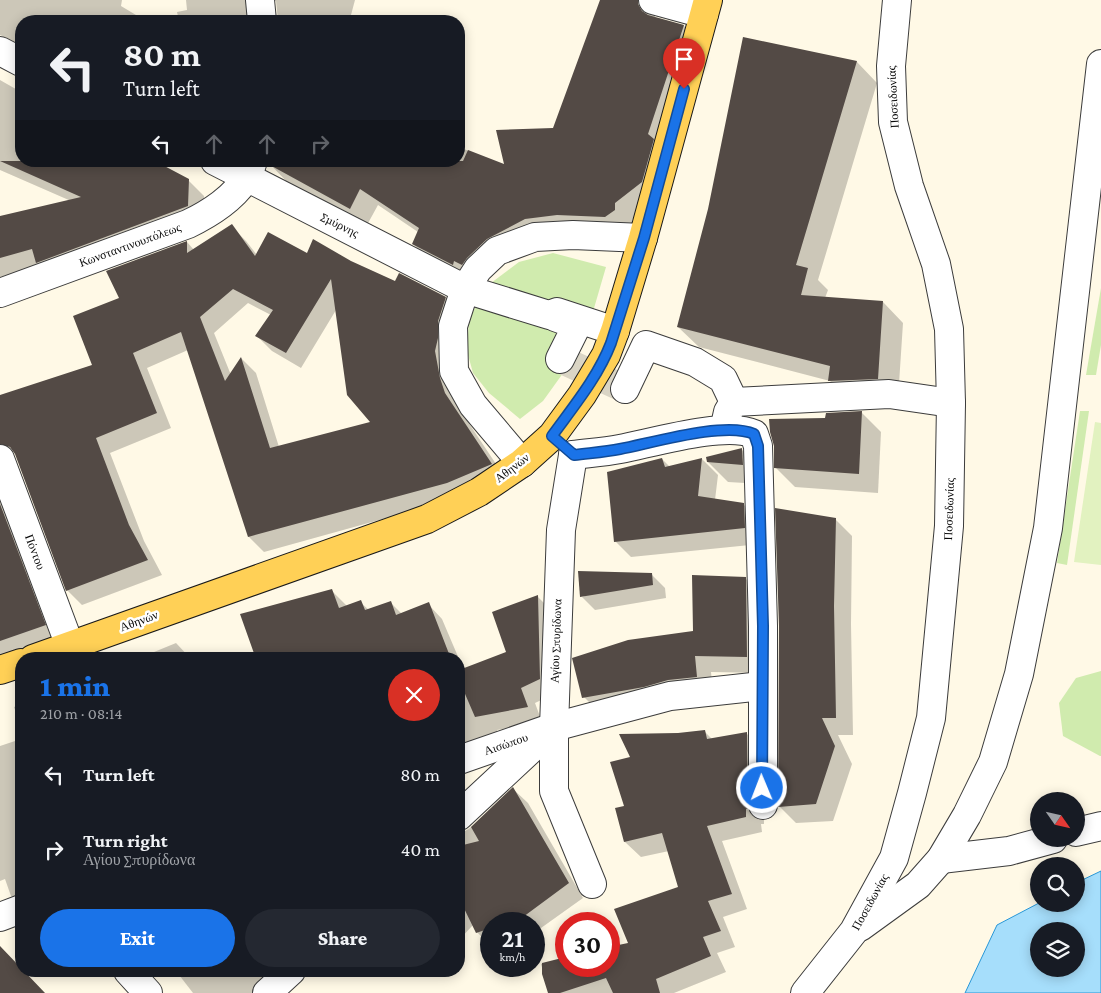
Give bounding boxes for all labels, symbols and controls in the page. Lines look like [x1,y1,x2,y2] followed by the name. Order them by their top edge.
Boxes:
[40,35,105,100] icon: left
[123,35,201,74] text: 80 m
[663,38,705,89] pin
[670,45,698,73] icon: arrive
[884,65,902,129] street label: Ποσειδωνίας
[123,76,200,101] text: Turn left
[147,130,175,158] icon: left
[200,130,228,158] icon: ahead
[253,130,281,158] icon: ahead
[306,130,334,158] icon: right
[319,210,361,241] street label: Σμύρνης
[77,220,183,270] street label: Κωνσταντινουπόλεως
[492,450,532,485] street label: Αθηνών
[941,477,957,541] street label: Ποσειδωνίας
[22,532,48,572] street label: Πόντου
[548,598,564,683] street label: Αγίου Σπυρίδωνα
[118,607,160,634] street label: Αθηνών
[40,669,110,702] text: 1 min
[388,669,440,721] button: close
[40,705,122,722] text: 210 m · 08:14
[482,730,530,758] street label: Αισώπου
[40,761,68,789] icon: left
[735,761,787,813] position arrow
[83,764,155,785] text: Turn left
[400,764,440,785] text: 80 m
[1030,792,1085,848] north arrow
[1030,792,1085,977] map controls
[83,830,168,851] text: Turn right
[40,836,68,864] icon: right
[401,839,440,860] text: 40 m
[83,851,195,868] text: Αγίου Σπυρίδωνα
[1030,857,1085,912] button: search
[849,871,891,933] street label: Ποσειδωνίας
[40,909,235,967] button: Exit
[245,909,440,967] button: Share
[555,912,620,977] speed limit sign: 30
[1030,922,1085,977] button: layers
[501,925,524,952] text: 21
[500,950,525,964] text: km/h

